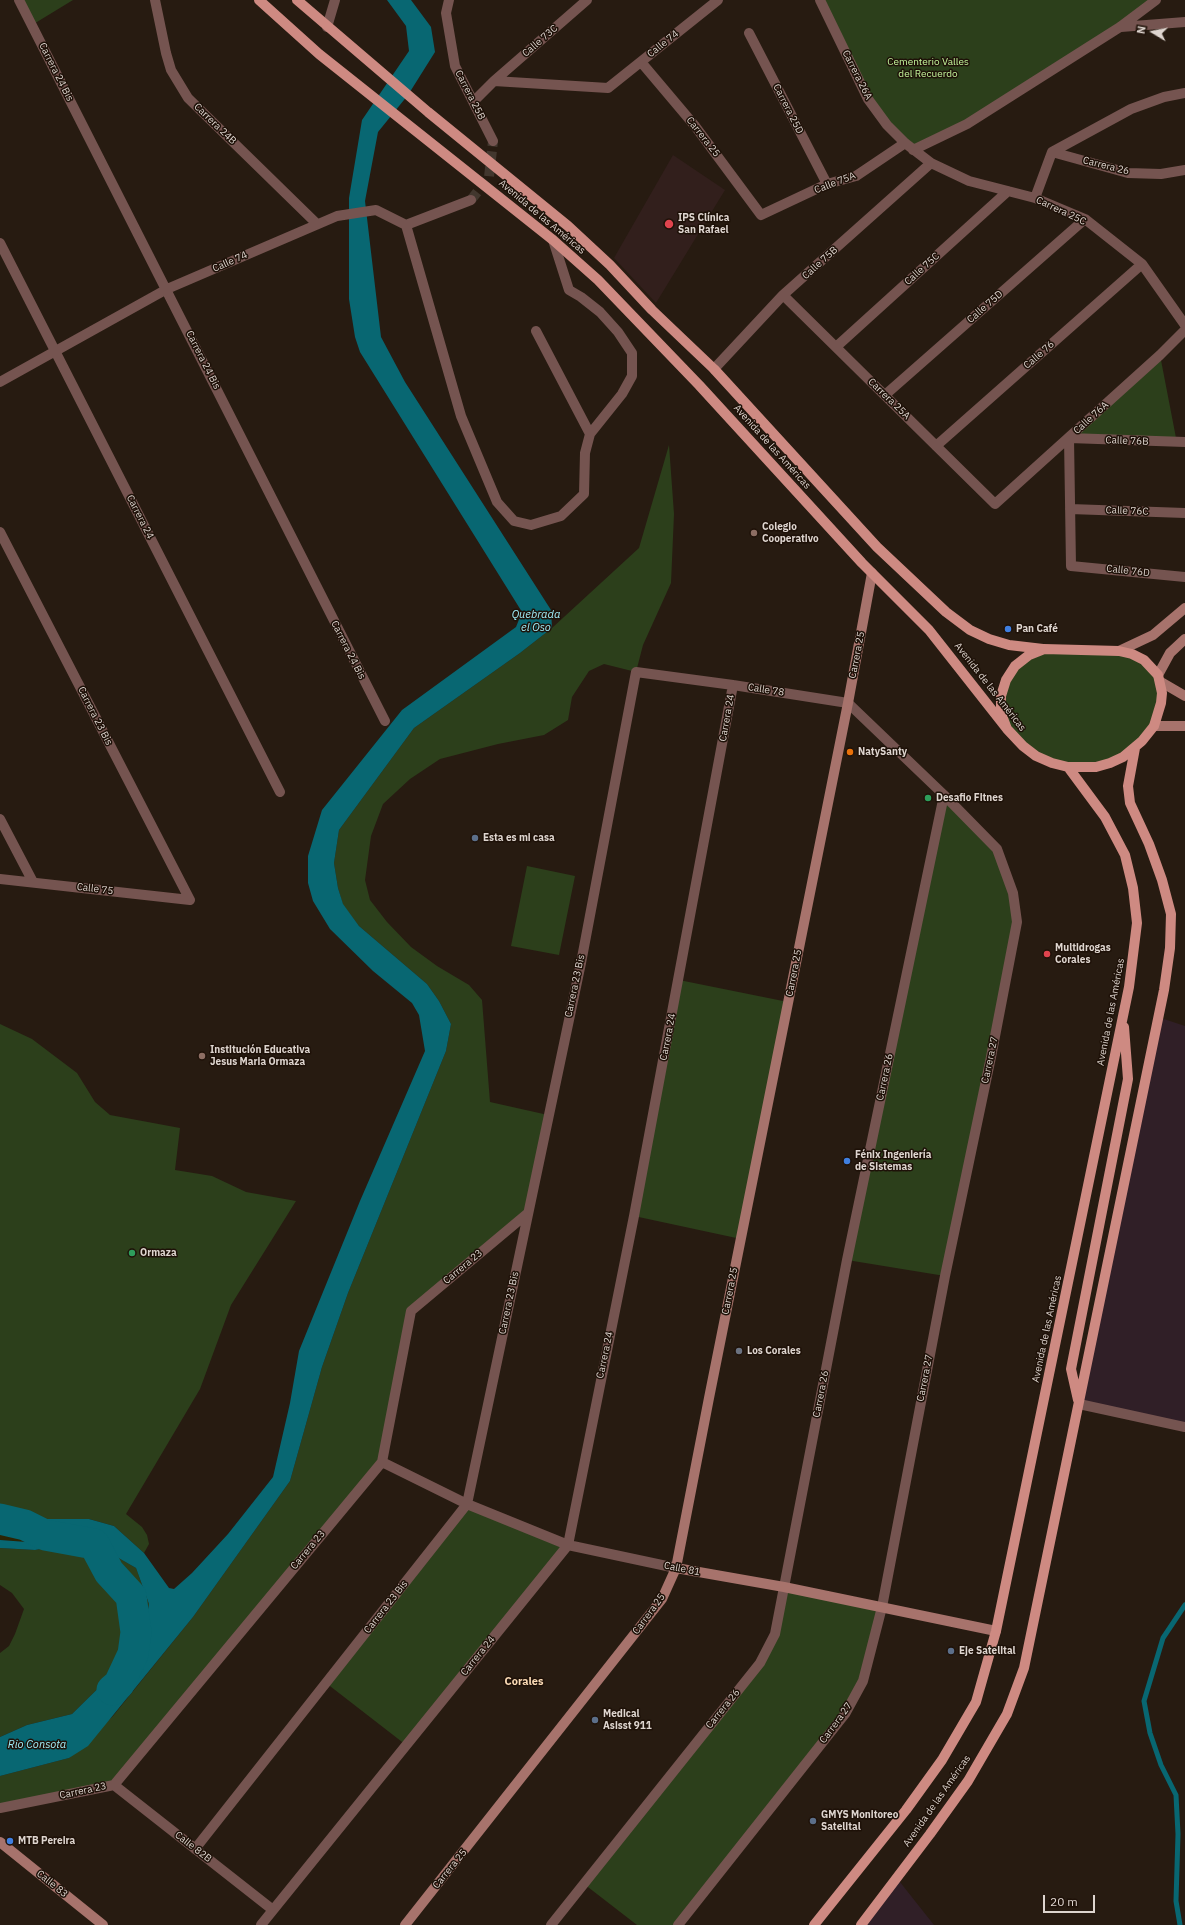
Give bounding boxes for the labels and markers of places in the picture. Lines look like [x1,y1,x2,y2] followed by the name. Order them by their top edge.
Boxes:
[678,212,729,236] place label: IPS Clínica San Rafael
[663,218,675,230] marker: IPS Clínica San Rafael
[762,521,819,544] place label: Colegio Cooperativo
[749,528,759,538] marker: Colegio Cooperativo
[1016,623,1058,635] place label: Pan Café
[1003,624,1013,634] marker: Pan Café
[858,746,907,758] place label: NatySanty
[845,747,855,757] marker: NatySanty
[936,792,1003,804] place label: Desafio Fitnes
[923,793,933,803] marker: Desafio Fitnes
[483,832,555,844] place label: Esta es mi casa
[470,833,480,843] marker: Esta es mi casa
[1055,942,1111,966] place label: Multidrogas Corales
[1042,949,1052,959] marker: Multidrogas Corales
[210,1044,310,1068] place label: Institución Educativa Jesus Maria Ormaza
[197,1051,207,1061] marker: Institución Educativa Jesus Maria Ormaza
[855,1149,931,1172] place label: Fénix Ingeniería de Sistemas
[842,1156,852,1166] marker: Fénix Ingeniería de Sistemas
[140,1247,177,1259] place label: Ormaza
[127,1248,137,1258] marker: Ormaza
[747,1345,801,1357] place label: Los Corales
[734,1346,744,1356] marker: Los Corales
[959,1645,1016,1657] place label: Eje Satelital
[946,1646,956,1656] marker: Eje Satelital
[603,1708,652,1732] place label: Medical Asisst 911
[590,1715,600,1725] marker: Medical Asisst 911
[821,1809,898,1832] place label: GMYS Monitoreo Satelital
[808,1816,818,1826] marker: GMYS Monitoreo Satelital
[18,1835,75,1847] place label: MTB Pereira
[5,1836,15,1846] marker: MTB Pereira

